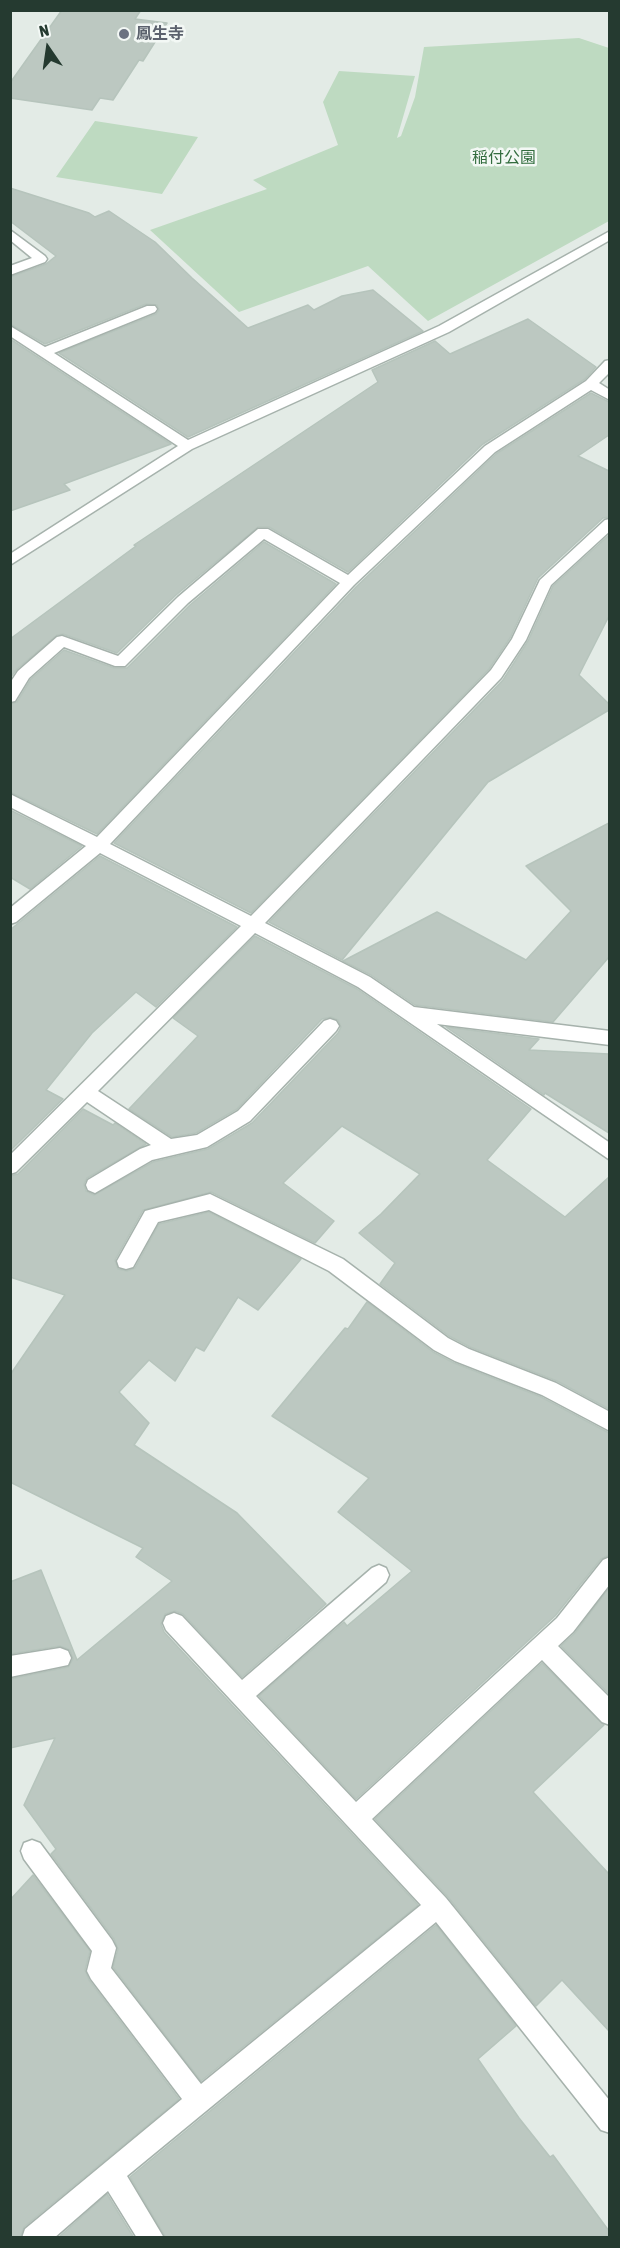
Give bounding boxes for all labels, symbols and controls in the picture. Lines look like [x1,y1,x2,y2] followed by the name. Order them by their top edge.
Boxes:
[18,18,78,78] north arrow
[37,21,51,40] text: N
[136,24,184,44] place label: 鳳生寺
[117,27,131,41] marker: 鳳生寺
[472,148,536,168] park label: 稲付公園

